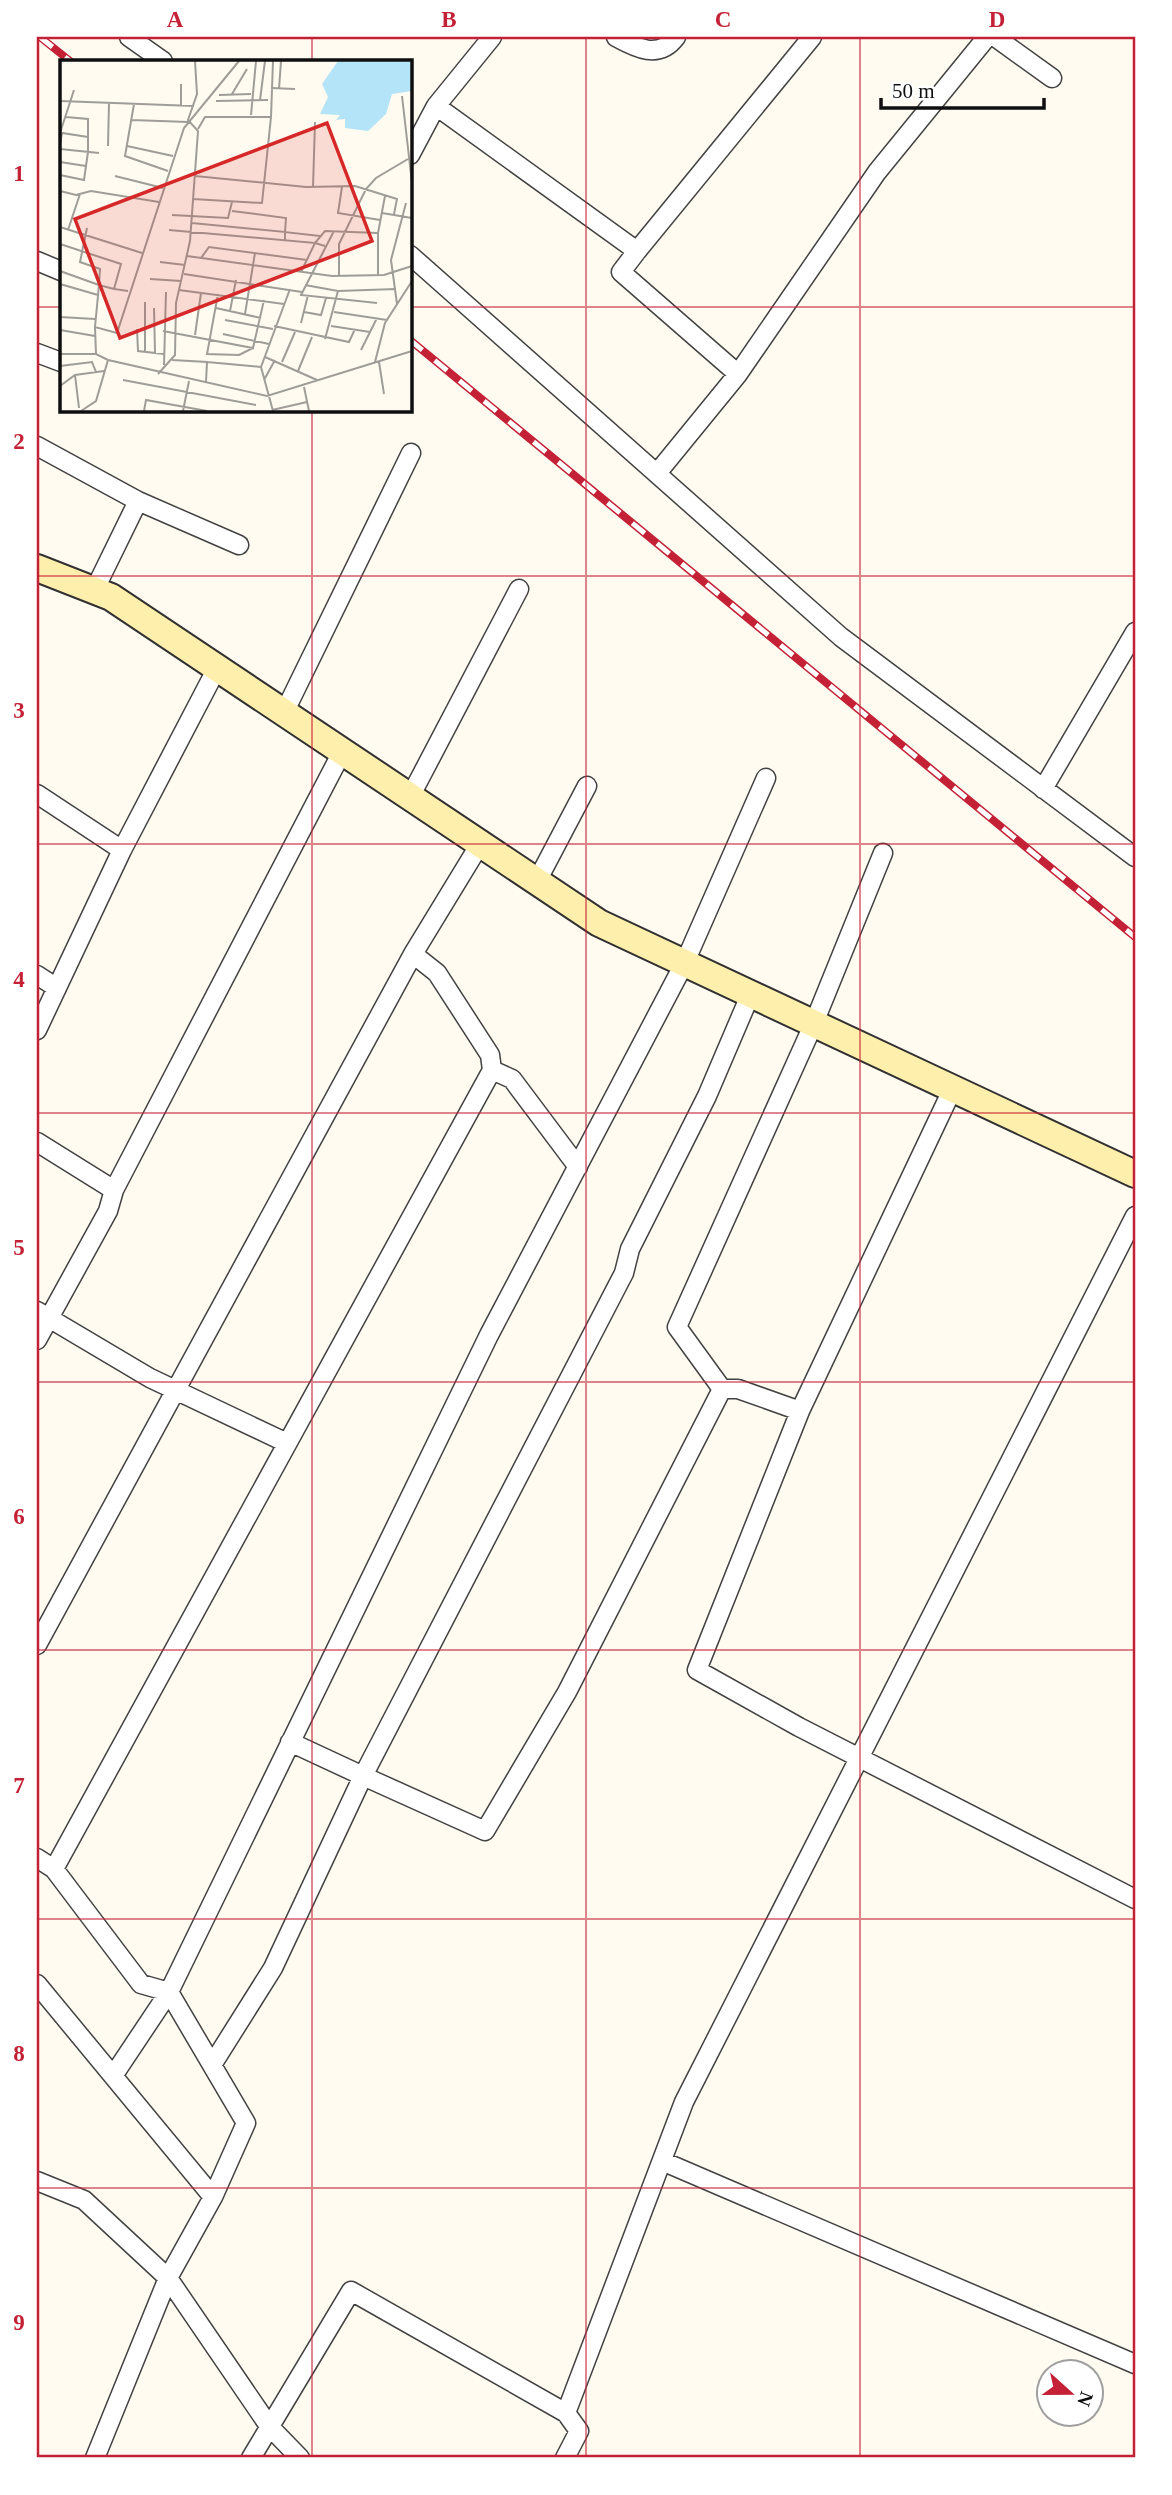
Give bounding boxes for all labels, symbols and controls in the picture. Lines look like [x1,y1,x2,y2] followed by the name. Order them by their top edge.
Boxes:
[167,7,184,32] text: A
[441,7,457,32] text: B
[715,7,731,32] text: C
[989,7,1005,32] text: D
[60,60,411,411] inset map
[881,66,1044,110] scale bar
[892,79,935,103] text: 50 m
[13,161,25,186] text: 1
[13,429,25,454] text: 2
[13,698,25,723] text: 3
[13,967,25,992] text: 4
[13,1235,25,1260] text: 5
[13,1504,25,1529] text: 6
[13,1773,25,1798] text: 7
[13,2041,25,2066] text: 8
[13,2310,25,2335] text: 9
[1036,2358,1106,2428] north arrow
[1073,2389,1098,2409] text: N

